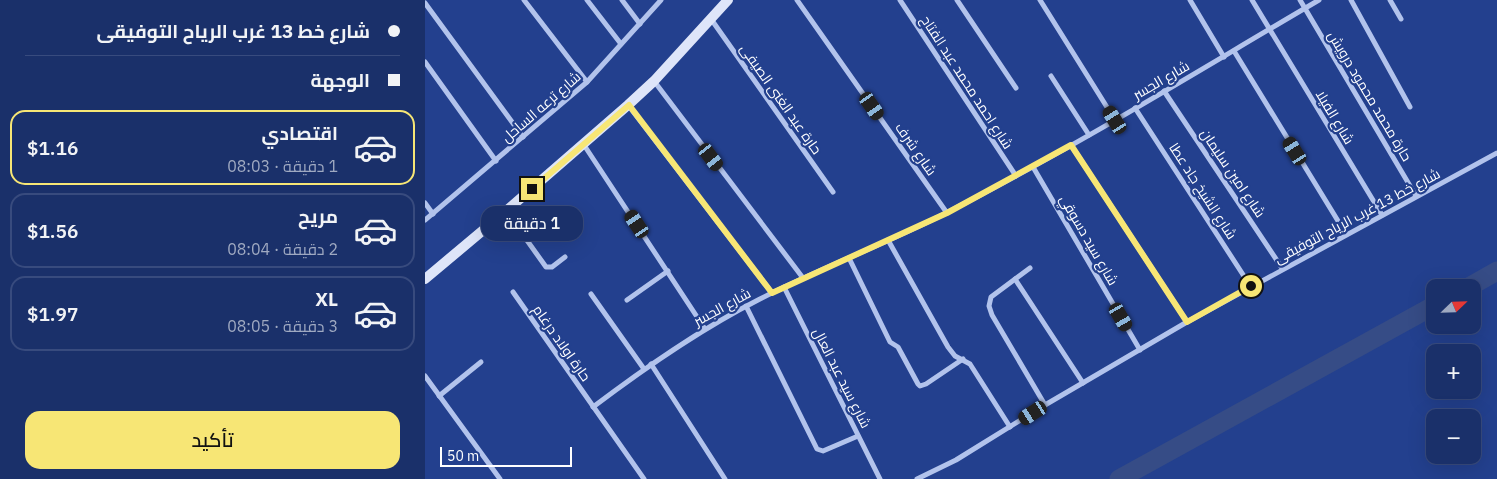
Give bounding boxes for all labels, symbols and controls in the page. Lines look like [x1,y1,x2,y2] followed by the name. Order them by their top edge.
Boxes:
[917,12,1017,152] street label: شارع احمد محمد عبد الفتاح
[96,19,370,43] text: شارع خط 13 غرب الرياح التوفيقى
[1324,27,1416,165] street label: حارة محمد محمود درويش
[736,40,826,158] street label: حارة عبد الغنى الصيفى
[1129,57,1193,104] street label: شارع الجسر
[310,68,370,92] text: الوجهة
[498,68,584,146] street label: شارع ترعه الساحل
[1312,86,1358,148] street label: شارع الفيلا
[857,89,886,123] car
[1100,103,1129,137] car
[891,119,941,179] street label: شارع شرف
[262,121,338,145] text: اقتصادي
[353,125,398,170] icon: car
[1197,125,1269,221] street label: شارع امين سليمان
[1280,134,1309,168] car
[27,136,78,160] text: $1.16
[1165,139,1241,243] street label: شارع الشيخ جاد عطا
[695,141,726,173] car
[227,156,338,176] text: 1 دقيقة · 08:03
[1271,164,1443,268] street label: شارع خط 13 غرب الرياح التوفيقى
[521,178,543,200] route end
[1053,192,1122,290] street label: شارع سيد دسوقي
[298,204,338,228] text: مريح
[481,206,583,242] callout: 1 دقيقة
[622,207,651,241] car
[353,208,398,253] icon: car
[504,213,560,233] text: 1 دقيقة
[27,219,78,243] text: $1.56
[227,239,338,259] text: 2 دقيقة · 08:04
[1240,275,1262,297] route start
[1426,279,1481,334] north arrow
[1426,279,1481,464] map controls
[689,284,754,331] street label: شارع الجسر
[315,287,338,311] text: XL
[353,291,398,336] icon: car
[1107,300,1134,334] car
[528,301,595,385] street label: حارة اولاد درغام
[27,302,78,326] text: $1.97
[227,316,338,336] text: 3 دقيقة · 08:05
[809,325,875,431] street label: شارع سيد عبد العال
[1426,344,1481,399] button: +
[1016,399,1049,427] car
[1426,409,1481,464] button: −
[25,411,400,469] button: تأكيد
[440,444,573,467] scale bar
[447,447,479,465] text: 50 m

